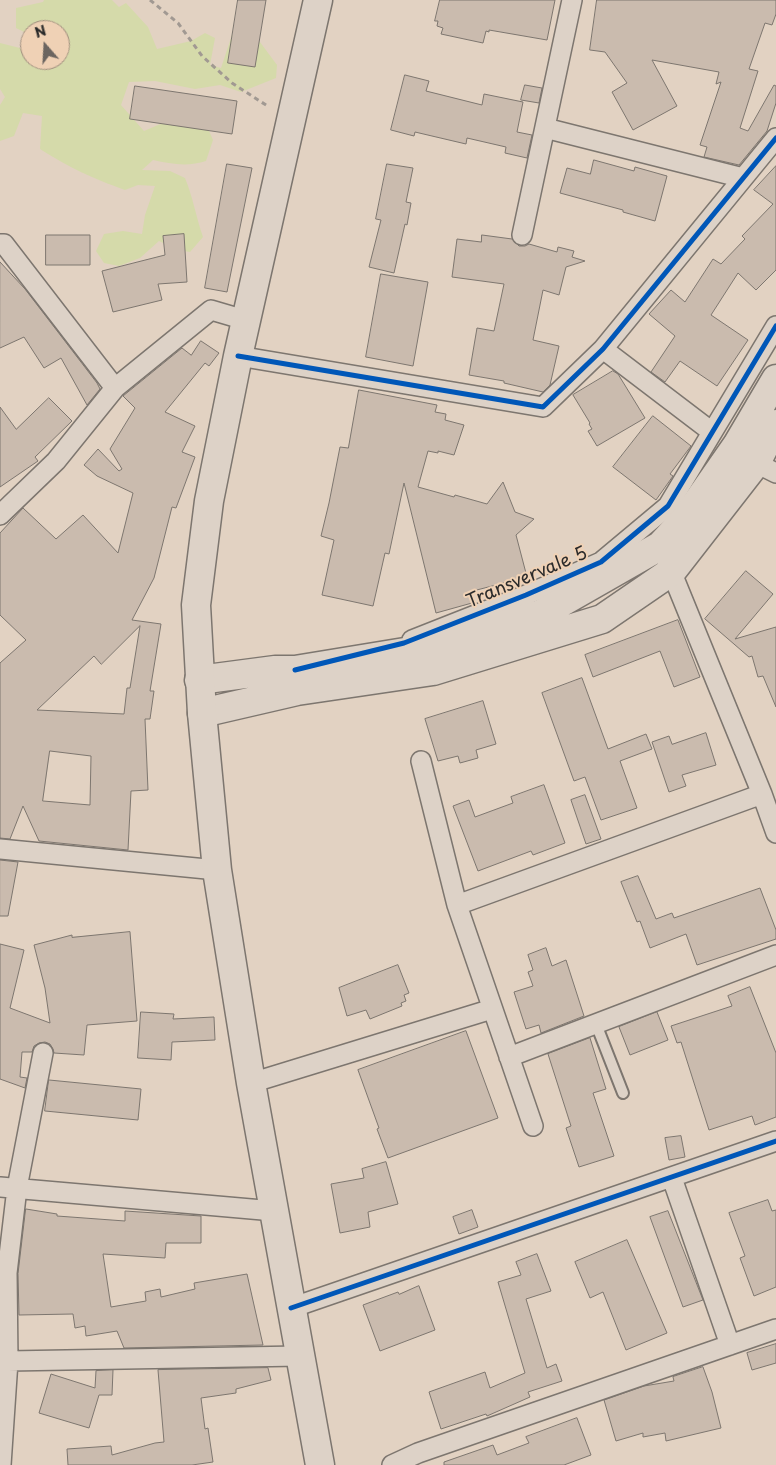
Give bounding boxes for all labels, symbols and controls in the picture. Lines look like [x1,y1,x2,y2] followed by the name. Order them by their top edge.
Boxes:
[20,20,70,70] north arrow
[32,20,49,43] text: N
[463,543,591,613] street label: Transvervale 5

